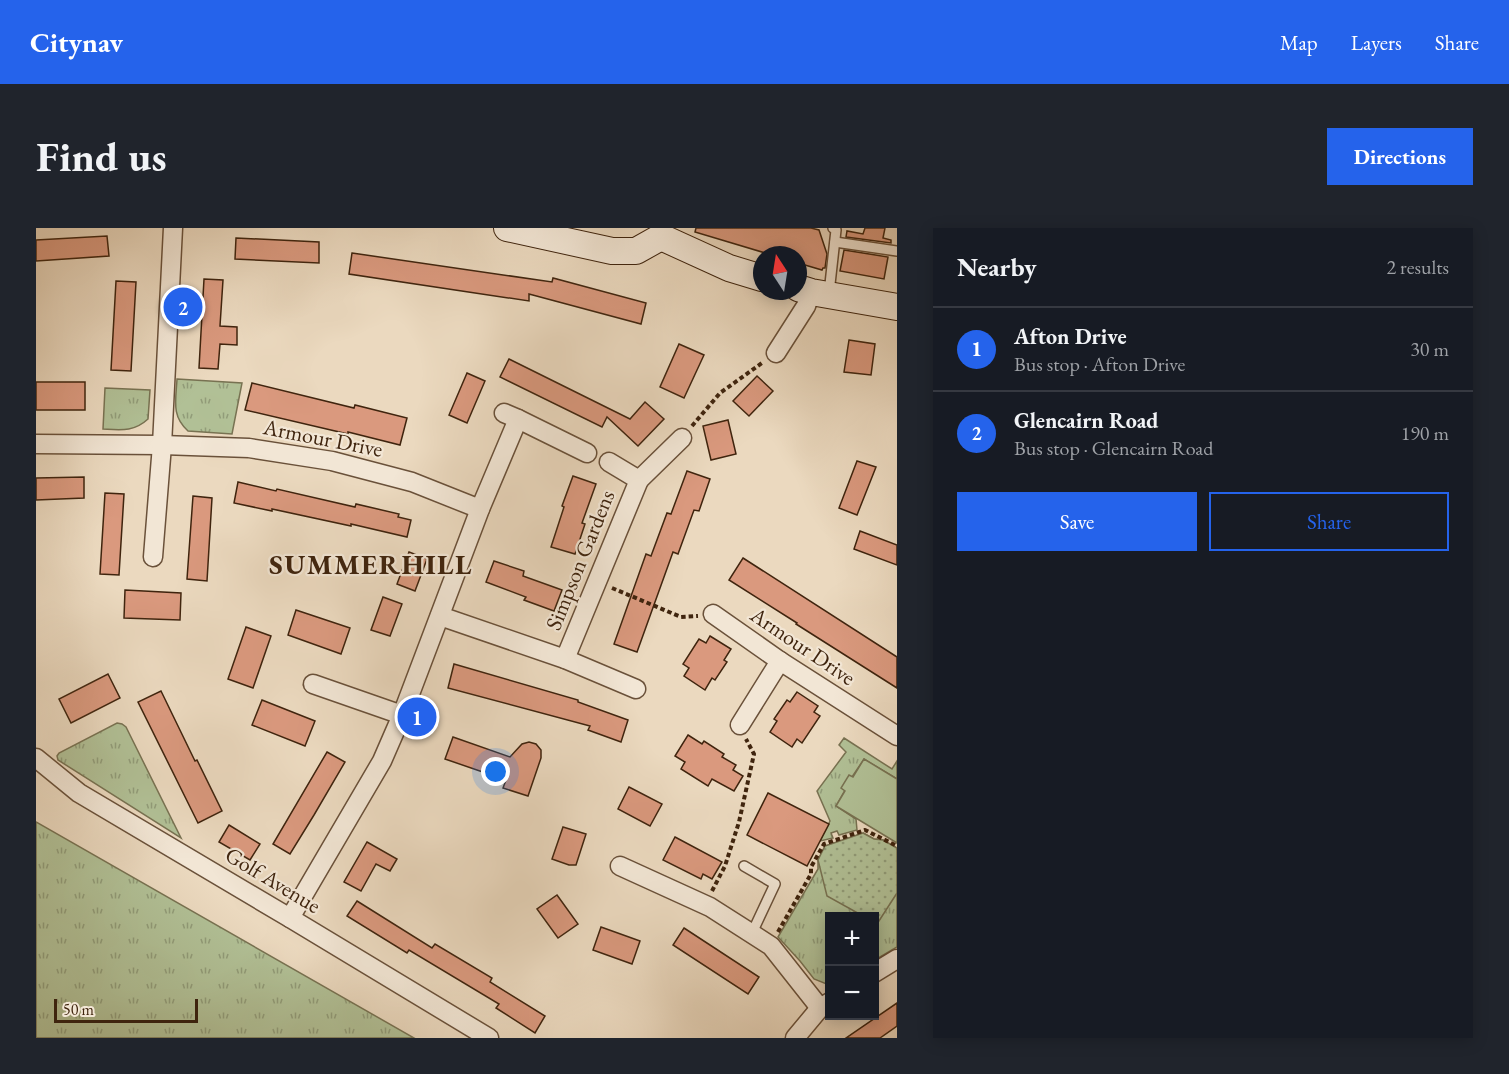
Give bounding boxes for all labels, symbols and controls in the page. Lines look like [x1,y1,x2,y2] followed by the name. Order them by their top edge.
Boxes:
[30,24,123,60] text: Citynav
[1280,29,1318,56] text: Map
[1351,29,1402,56] text: Layers
[1435,29,1479,56] text: Share
[1327,128,1473,185] button: Directions
[36,129,167,184] text: Find us
[753,246,807,300] north arrow
[957,250,1037,284] text: Nearby
[1386,254,1449,280] text: 2 results
[164,284,202,329] pin: 2
[1014,322,1127,351] text: Afton Drive
[971,336,982,362] text: 1
[1410,336,1449,362] text: 30 m
[1014,351,1185,377] text: Bus stop · Afton Drive
[1014,406,1158,435] text: Glencairn Road
[260,412,386,464] street label: Armour Drive
[971,420,982,446] text: 2
[1401,420,1449,446] text: 190 m
[1014,435,1213,461] text: Bus stop · Glencairn Road
[539,486,621,634] street label: Simpson Gardens
[957,492,1197,551] button: Save
[1209,492,1449,551] button: Share
[269,546,473,582] district label: SUMMERHILL
[744,600,862,692] street label: Armour Drive
[398,694,436,740] pin: 1
[481,757,510,786] your location
[220,840,326,920] street label: Golf Avenue
[825,912,879,1020] map controls
[825,912,879,966] button: +
[825,966,879,1020] button: −
[54,996,198,1024] scale bar
[63,999,94,1020] text: 50 m

